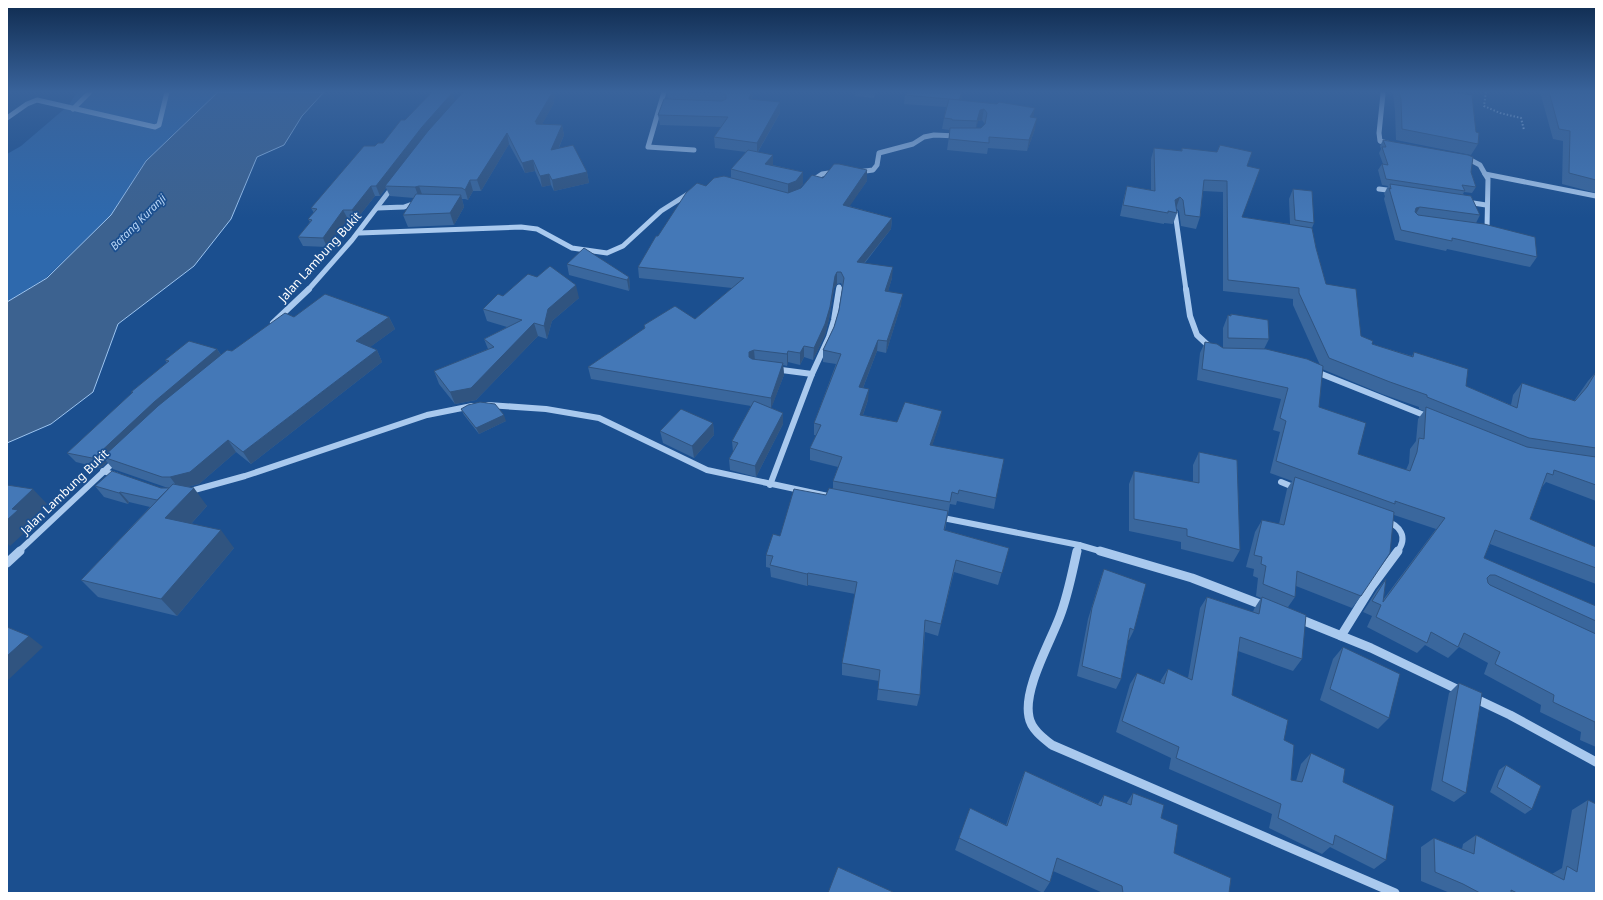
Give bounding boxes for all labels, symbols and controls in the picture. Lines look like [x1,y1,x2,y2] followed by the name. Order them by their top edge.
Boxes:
[106,190,169,253] water label: Batang Kuranji
[274,207,365,306] street label: Jalan Lambung Bukit
[16,445,113,539] street label: Jalan Lambung Bukit

